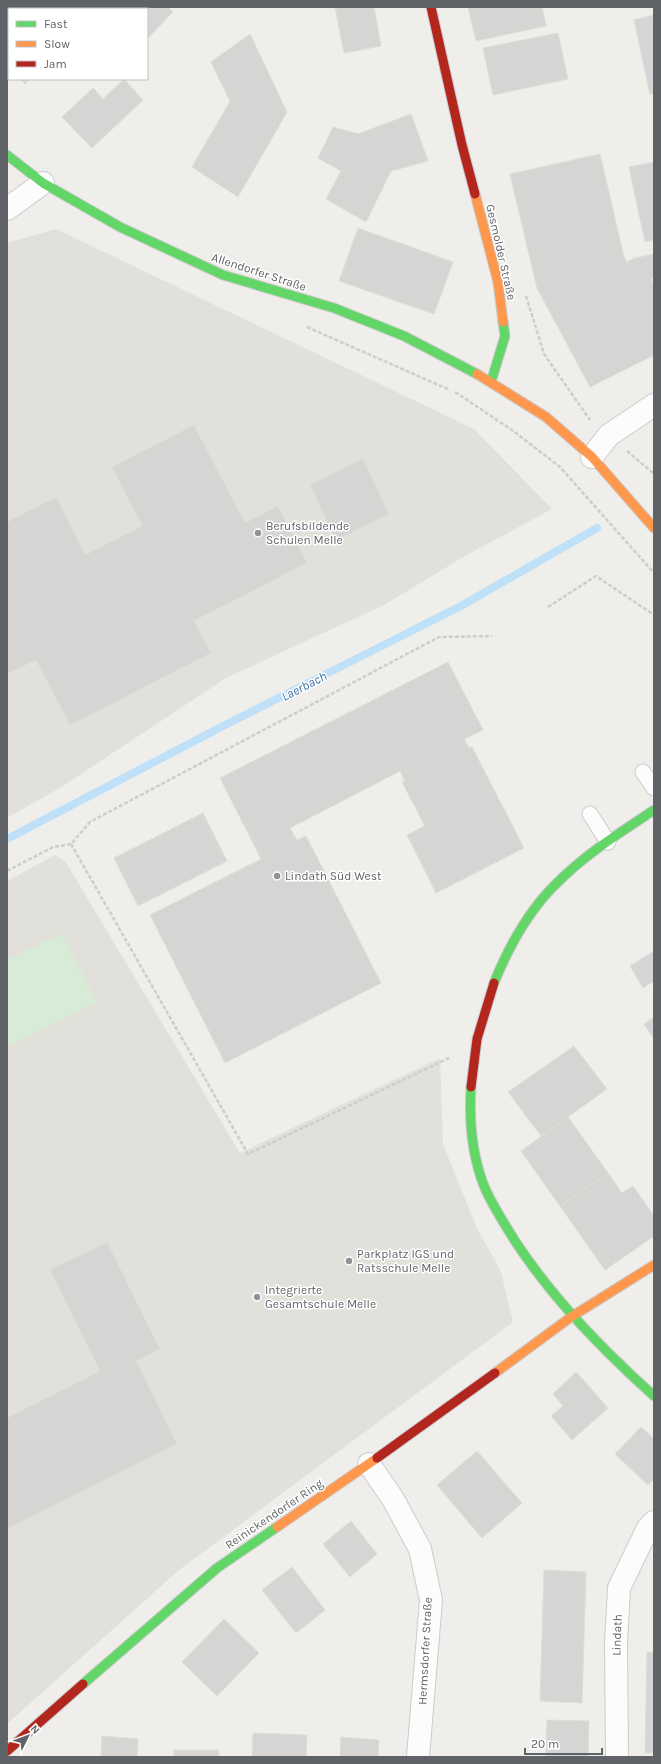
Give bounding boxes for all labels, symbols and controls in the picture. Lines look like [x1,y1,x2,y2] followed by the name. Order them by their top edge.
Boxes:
[8,8,148,80] legend
[44,17,68,31] text: Fast
[44,37,70,51] text: Slow
[44,57,67,71] text: Jam
[483,203,519,301] street label: Gesmolder Straße
[210,250,308,294] street label: Allendorfer Straße
[266,519,349,547] place label: Berufsbildende Schulen Melle
[253,528,263,538] marker: Berufsbildende Schulen Melle
[279,668,329,704] water label: Laerbach
[285,869,382,883] place label: Lindath Süd West
[272,871,282,881] marker: Lindath Süd West
[357,1247,454,1275] place label: Parkplatz IGS und Ratsschule Melle
[344,1256,354,1266] marker: Parkplatz IGS und Ratsschule Melle
[265,1283,376,1311] place label: Integrierte Gesamtschule Melle
[252,1292,262,1302] marker: Integrierte Gesamtschule Melle
[223,1476,326,1552] street label: Reinickendorfer Ring
[415,1597,435,1705] street label: Hermsdorfer Straße
[609,1614,625,1656] street label: Lindath
[8,1716,48,1756] north arrow
[28,1722,43,1737] text: N
[525,1730,602,1756] scale bar
[531,1737,559,1751] text: 20 m

